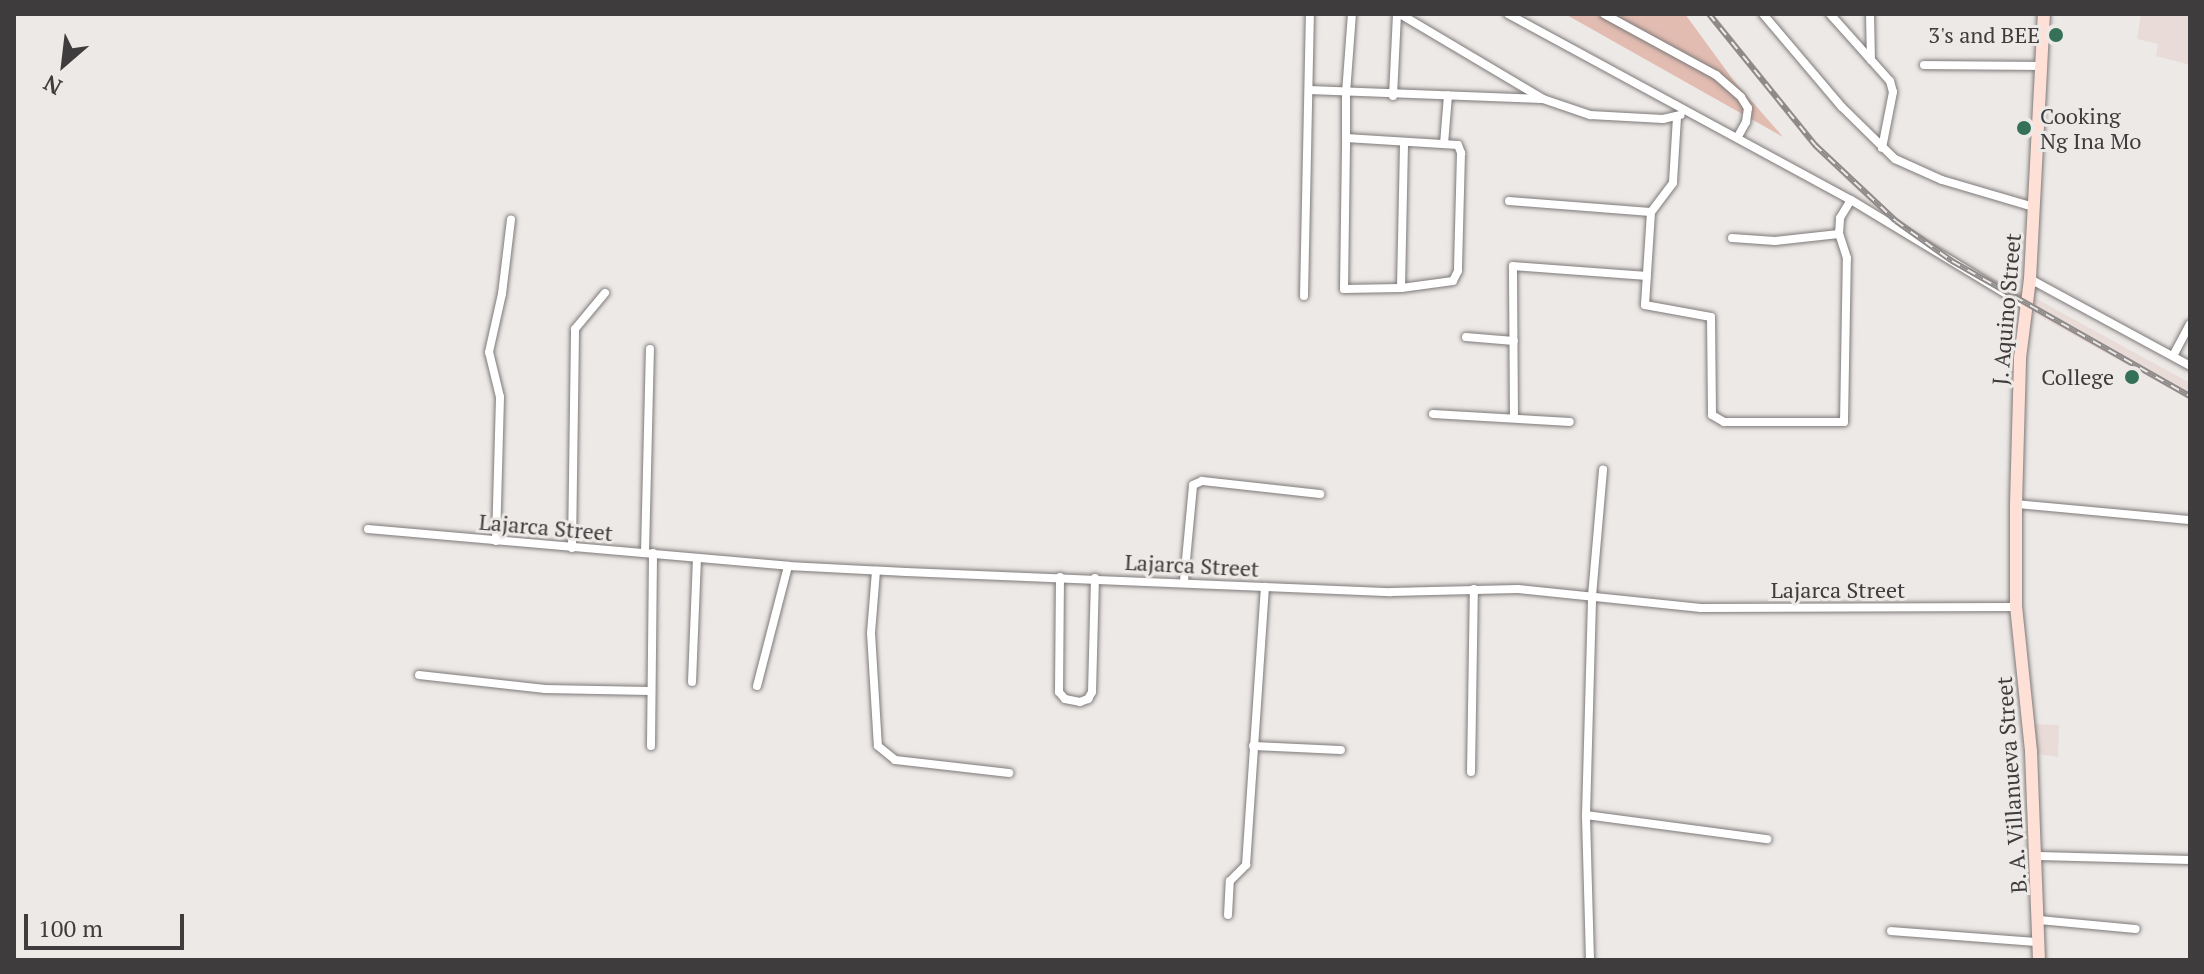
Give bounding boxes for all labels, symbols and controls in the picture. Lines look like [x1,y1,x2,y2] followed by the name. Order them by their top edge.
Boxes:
[1928,22,2040,48] place label: 3's and BEE
[24,24,104,104] north arrow
[2047,26,2065,44] marker: 3's and BEE
[38,69,67,102] text: N
[2040,102,2142,154] place label: Cooking Ng Ina Mo
[2015,119,2033,137] marker: Cooking Ng Ina Mo
[1986,231,2026,387] street label: J. Aquino Street
[2041,364,2114,390] place label: College
[2121,366,2143,388] marker: College
[478,508,614,546] street label: Lajarca Street
[1124,548,1260,582] street label: Lajarca Street
[1771,577,1905,603] street label: Lajarca Street
[1990,674,2032,896] street label: B. A. Villanueva Street
[28,898,188,948] scale bar
[38,912,103,944] text: 100 m

